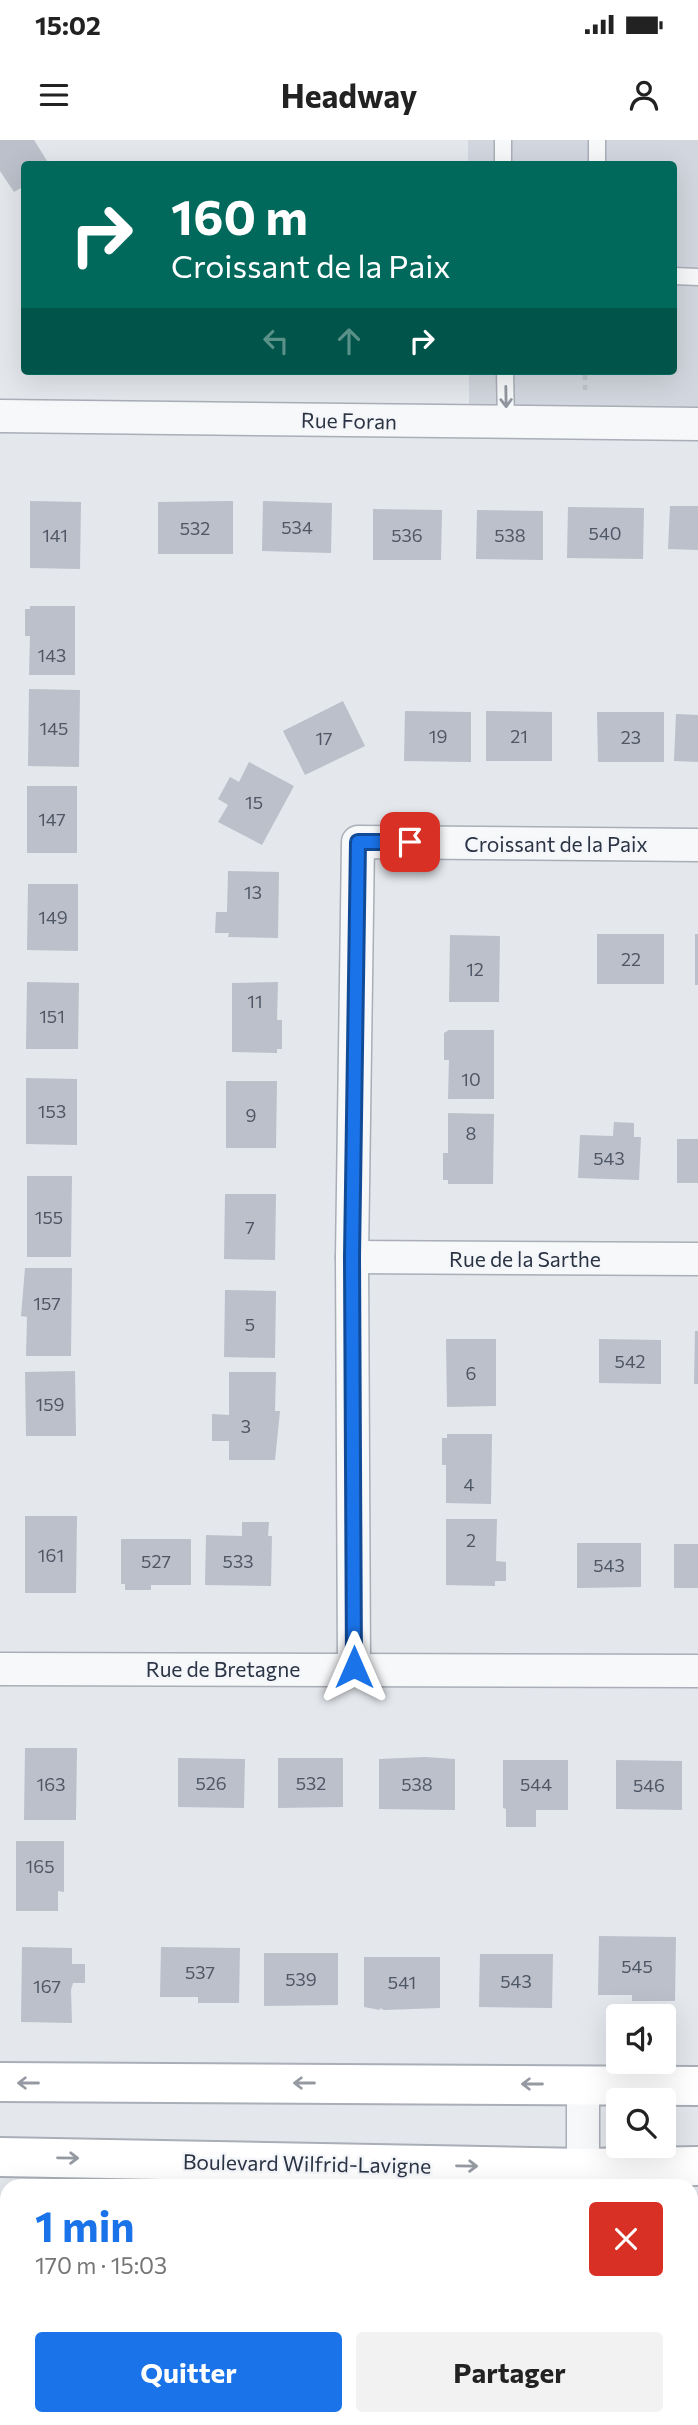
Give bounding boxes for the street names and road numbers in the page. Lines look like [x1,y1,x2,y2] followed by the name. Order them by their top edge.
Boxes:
[301,407,397,433] street label: Rue Foran
[464,831,648,856] street label: Croissant de la Paix
[449,1246,601,1271] street label: Rue de la Sarthe
[146,1656,300,1681] street label: Rue de Bretagne
[183,2148,431,2178] street label: Boulevard Wilfrid-Lavigne

